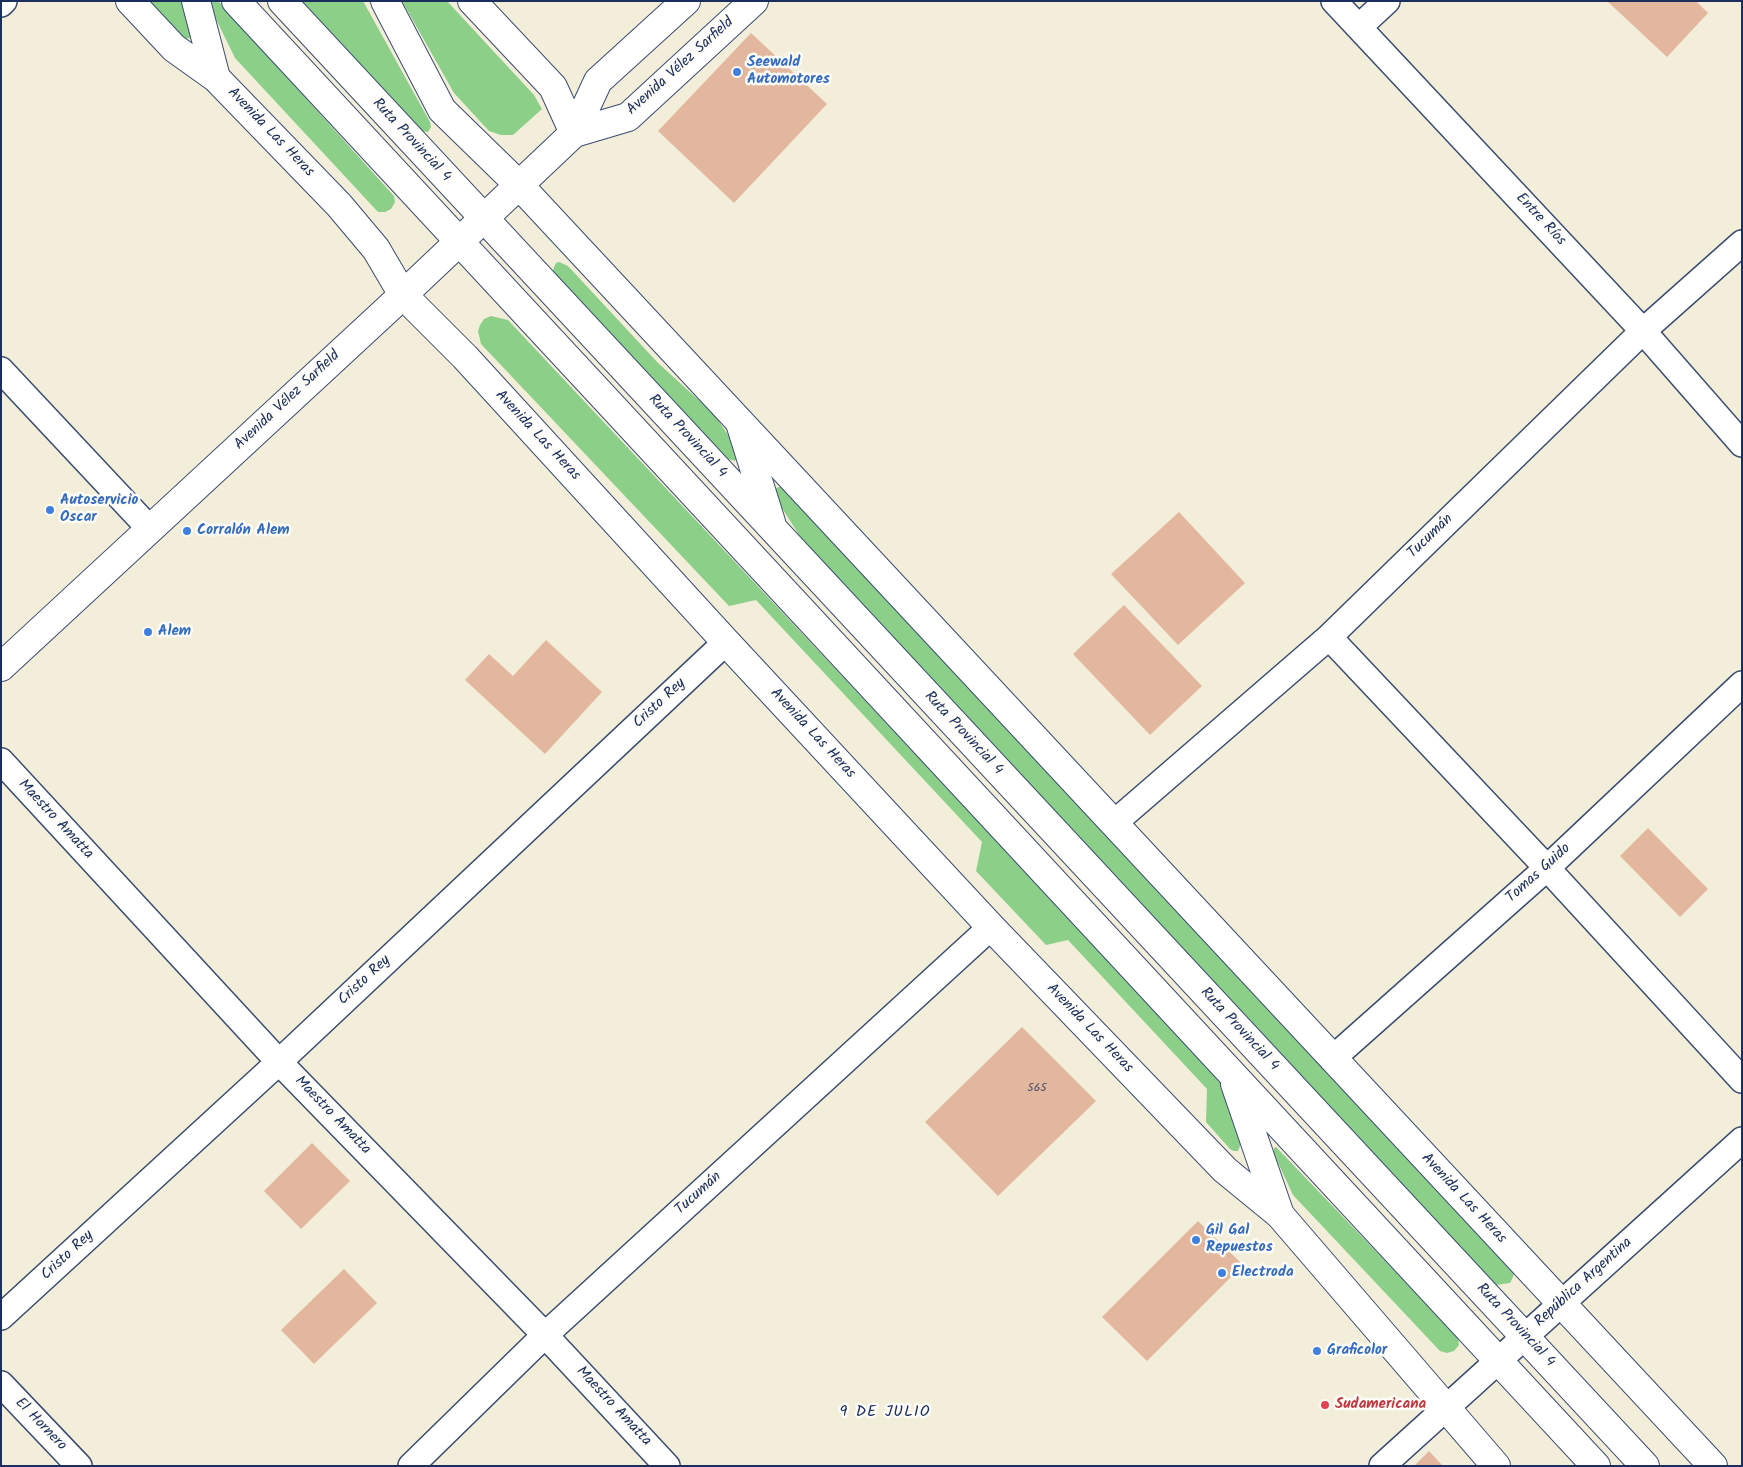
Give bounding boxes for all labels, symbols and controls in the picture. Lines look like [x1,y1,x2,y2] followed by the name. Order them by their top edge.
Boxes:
[624,14,738,120] street label: Avenida Vélez Sarfield
[747,54,830,89] place label: Seewald Automotores
[731,66,743,78] marker: Seewald Automotores
[223,85,317,181] street label: Avenida Las Heras
[368,95,454,187] street label: Ruta Provincial 4
[1511,190,1569,250] street label: Entre Ríos
[232,347,344,455] street label: Avenida Vélez Sarfield
[490,387,584,485] street label: Avenida Las Heras
[644,391,730,483] street label: Ruta Provincial 4
[60,492,138,527] place label: Autoservicio Oscar
[44,504,56,516] marker: Autoservicio Oscar
[1405,511,1457,563] street label: Tucumán
[197,522,290,540] place label: Corralón Alem
[181,525,193,537] marker: Corralón Alem
[158,623,191,641] place label: Alem
[142,626,154,638] marker: Alem
[630,675,690,733] street label: Cristo Rey
[765,685,859,783] street label: Avenida Las Heras
[920,688,1006,780] street label: Ruta Provincial 4
[14,776,96,864] street label: Maestro Amatta
[1503,840,1575,908] street label: Tomas Guido
[335,952,395,1010] street label: Cristo Rey
[1042,981,1136,1077] street label: Avenida Las Heras
[1196,984,1282,1076] street label: Ruta Provincial 4
[290,1073,374,1159] street label: Maestro Amatta
[1027,1082,1047,1096] house number: 565
[1416,1150,1510,1248] street label: Avenida Las Heras
[672,1169,726,1219] street label: Tucumán
[1206,1222,1273,1257] place label: Gil Gal Repuestos
[38,1227,98,1285] street label: Cristo Rey
[1190,1234,1202,1246] marker: Gil Gal Repuestos
[1532,1234,1636,1332] street label: República Argentina
[1232,1264,1294,1282] place label: Electroda
[1216,1267,1228,1279] marker: Electroda
[1472,1280,1558,1372] street label: Ruta Provincial 4
[1327,1342,1387,1360] place label: Graficolor
[1311,1345,1323,1357] marker: Graficolor
[572,1363,654,1451] street label: Maestro Amatta
[10,1395,70,1455] street label: El Hornero
[1335,1396,1426,1414] place label: Sudamericana
[1319,1399,1331,1411] marker: Sudamericana
[838,1403,932,1423] district label: 9 DE JULIO

